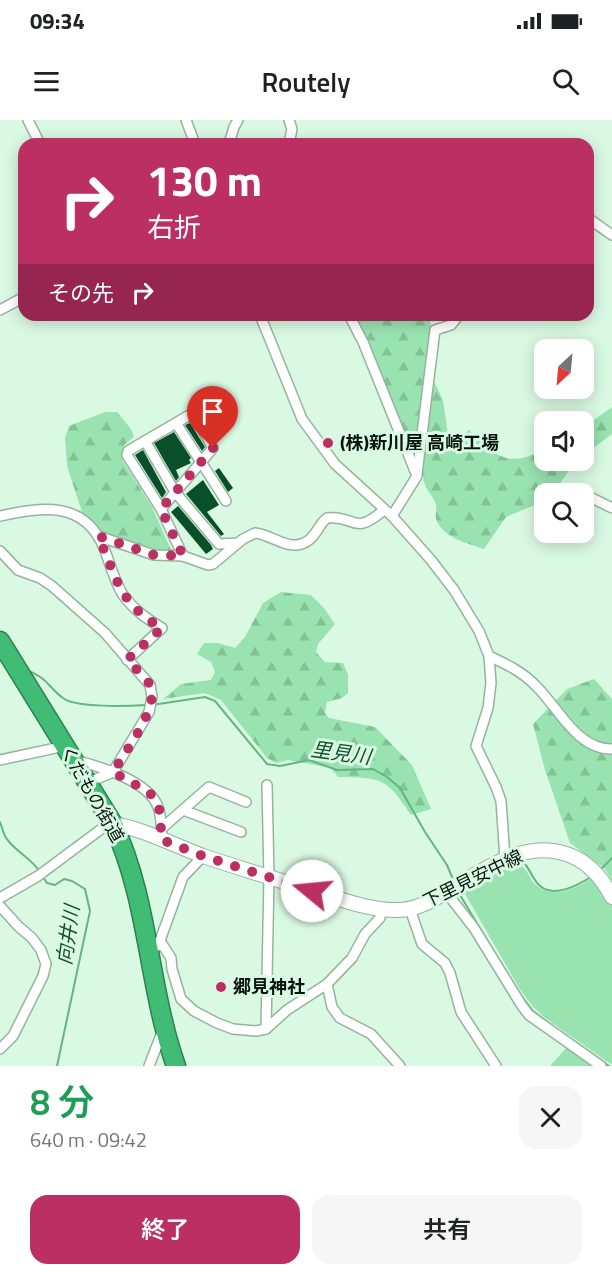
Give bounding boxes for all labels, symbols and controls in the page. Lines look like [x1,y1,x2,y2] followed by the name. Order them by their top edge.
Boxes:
[30,4,85,38] text: 09:34
[262,61,350,102] text: Routely
[30,65,63,98] icon: menu
[549,65,582,98] icon: search
[147,148,262,212] text: 130 m
[48,162,126,240] icon: right
[147,206,201,247] text: 右折
[48,276,114,310] text: その先
[126,276,159,309] icon: right
[534,339,594,399] north arrow
[534,339,594,543] map controls
[187,386,238,448] pin
[196,395,229,428] icon: arrive
[534,411,594,471] button: sound
[340,429,499,456] place label: (株)新川屋 高崎工場
[321,436,335,450] marker: (株)新川屋 高崎工場
[534,483,594,543] button: search
[309,733,375,772] water label: 里見川
[54,740,131,847] street label: くだもの街道
[418,843,527,914] street label: 下里見安中線
[280,859,344,923] position arrow
[48,901,87,967] water label: 向井川
[233,973,305,1000] place label: 郷見神社
[214,980,228,994] marker: 郷見神社
[30,1074,94,1129] text: 8 分
[519,1086,582,1149] button: close
[30,1124,147,1155] text: 640 m · 09:42
[30,1195,300,1264] button: 終了
[312,1195,582,1264] button: 共有

